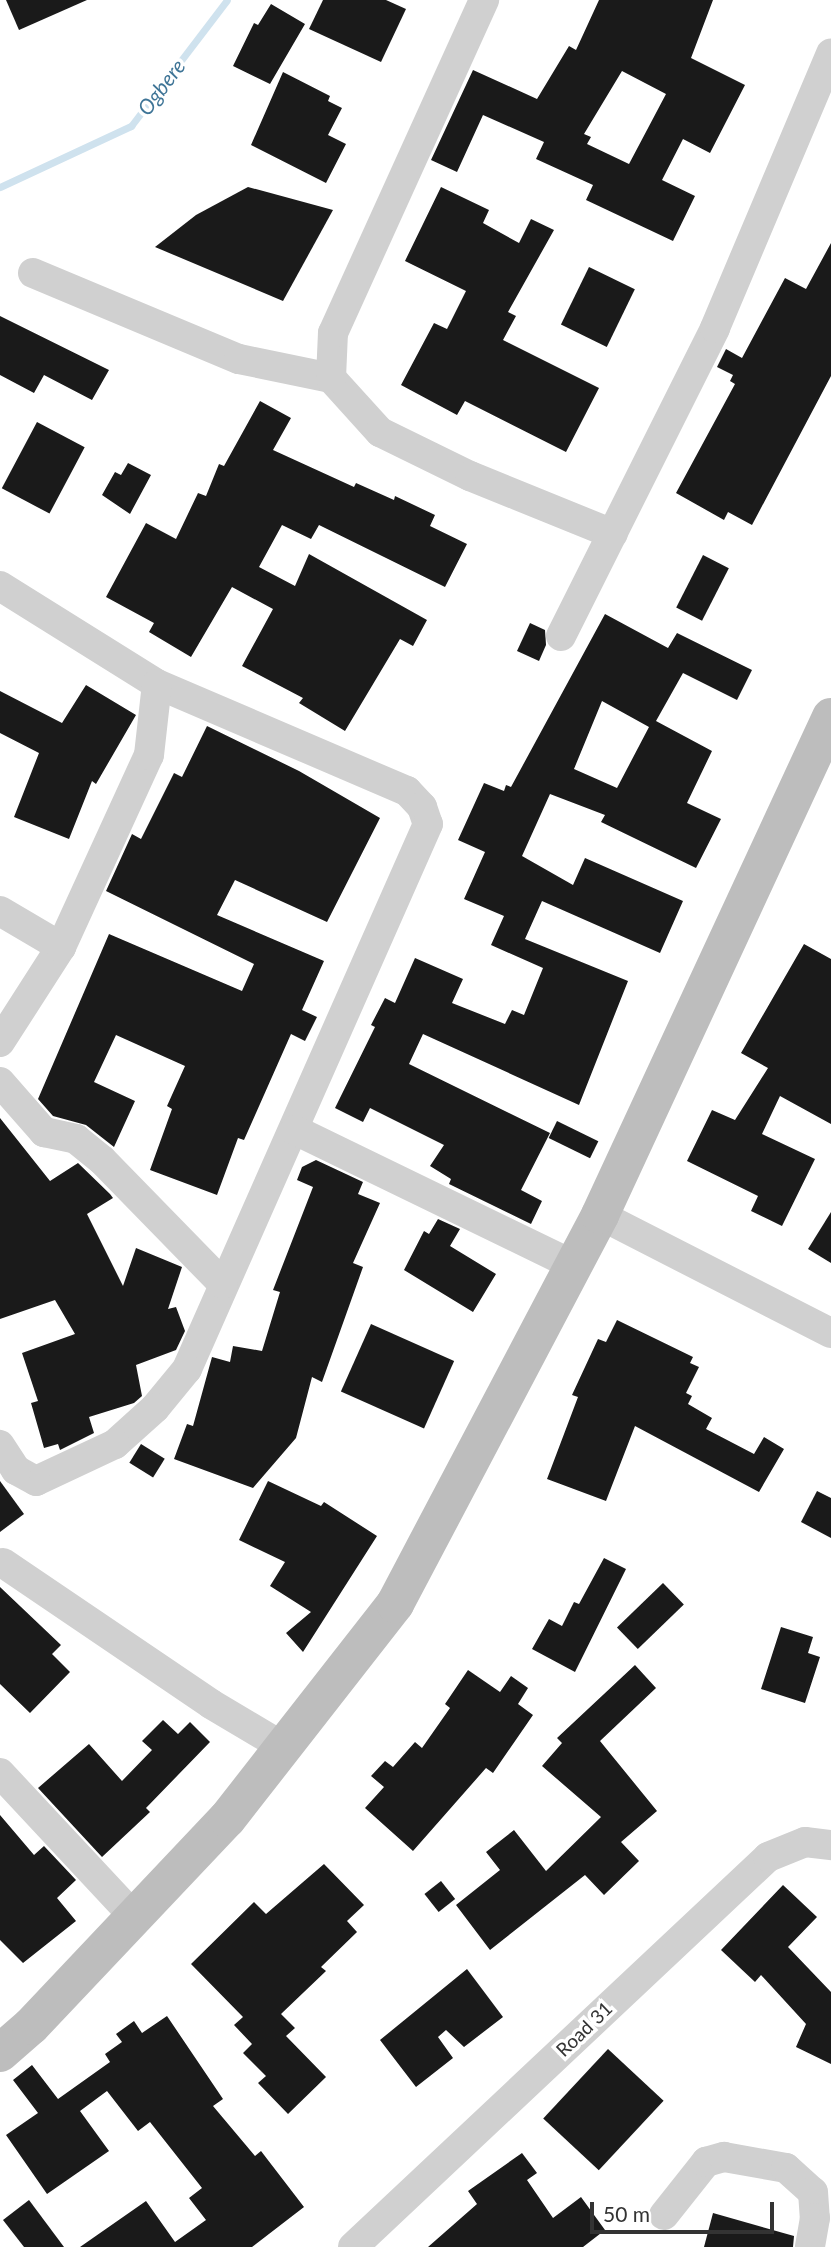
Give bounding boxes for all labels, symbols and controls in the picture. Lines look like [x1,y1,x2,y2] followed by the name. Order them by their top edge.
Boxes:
[132,54,190,120] water label: Ogbere
[551,1997,617,2061] street label: Road 31
[593,2188,777,2232] scale bar
[603,2201,650,2226] text: 50 m

